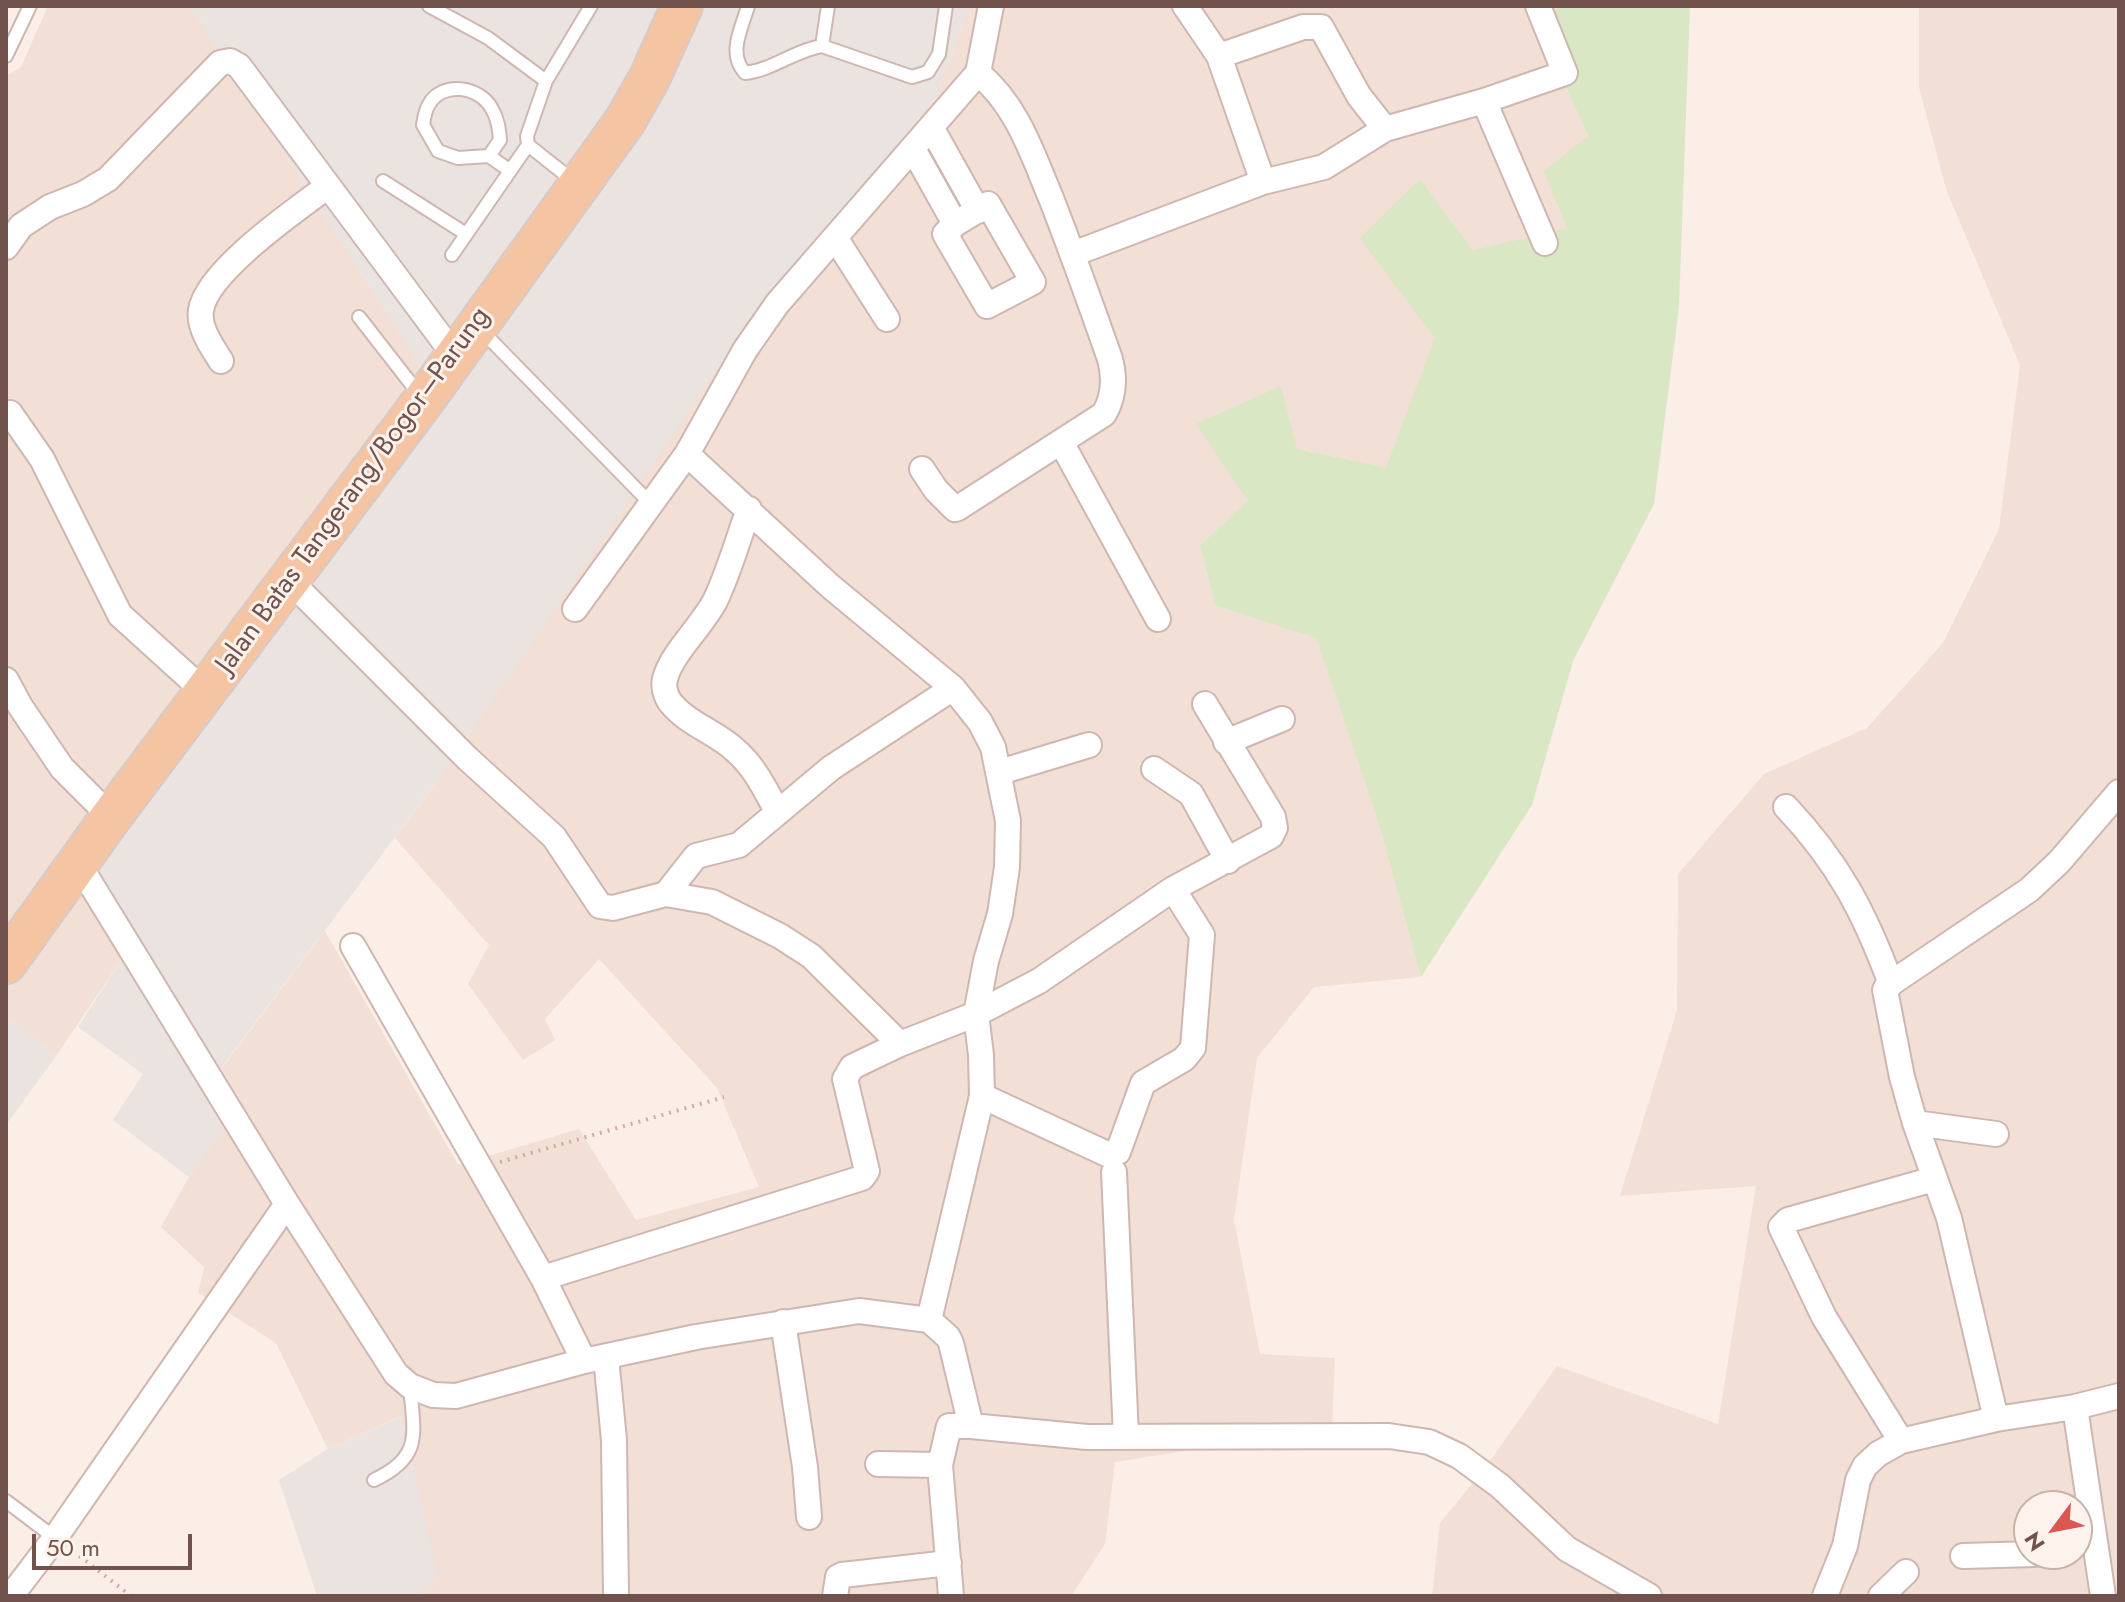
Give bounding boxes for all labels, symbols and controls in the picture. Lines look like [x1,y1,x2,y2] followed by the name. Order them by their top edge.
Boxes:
[210,301,498,681] street label: Jalan Batas Tangerang/Bogor–Parung
[2013,1490,2093,1570] north arrow
[36,1518,196,1568] scale bar
[2016,1526,2053,1558] text: N
[46,1530,100,1565] text: 50 m

